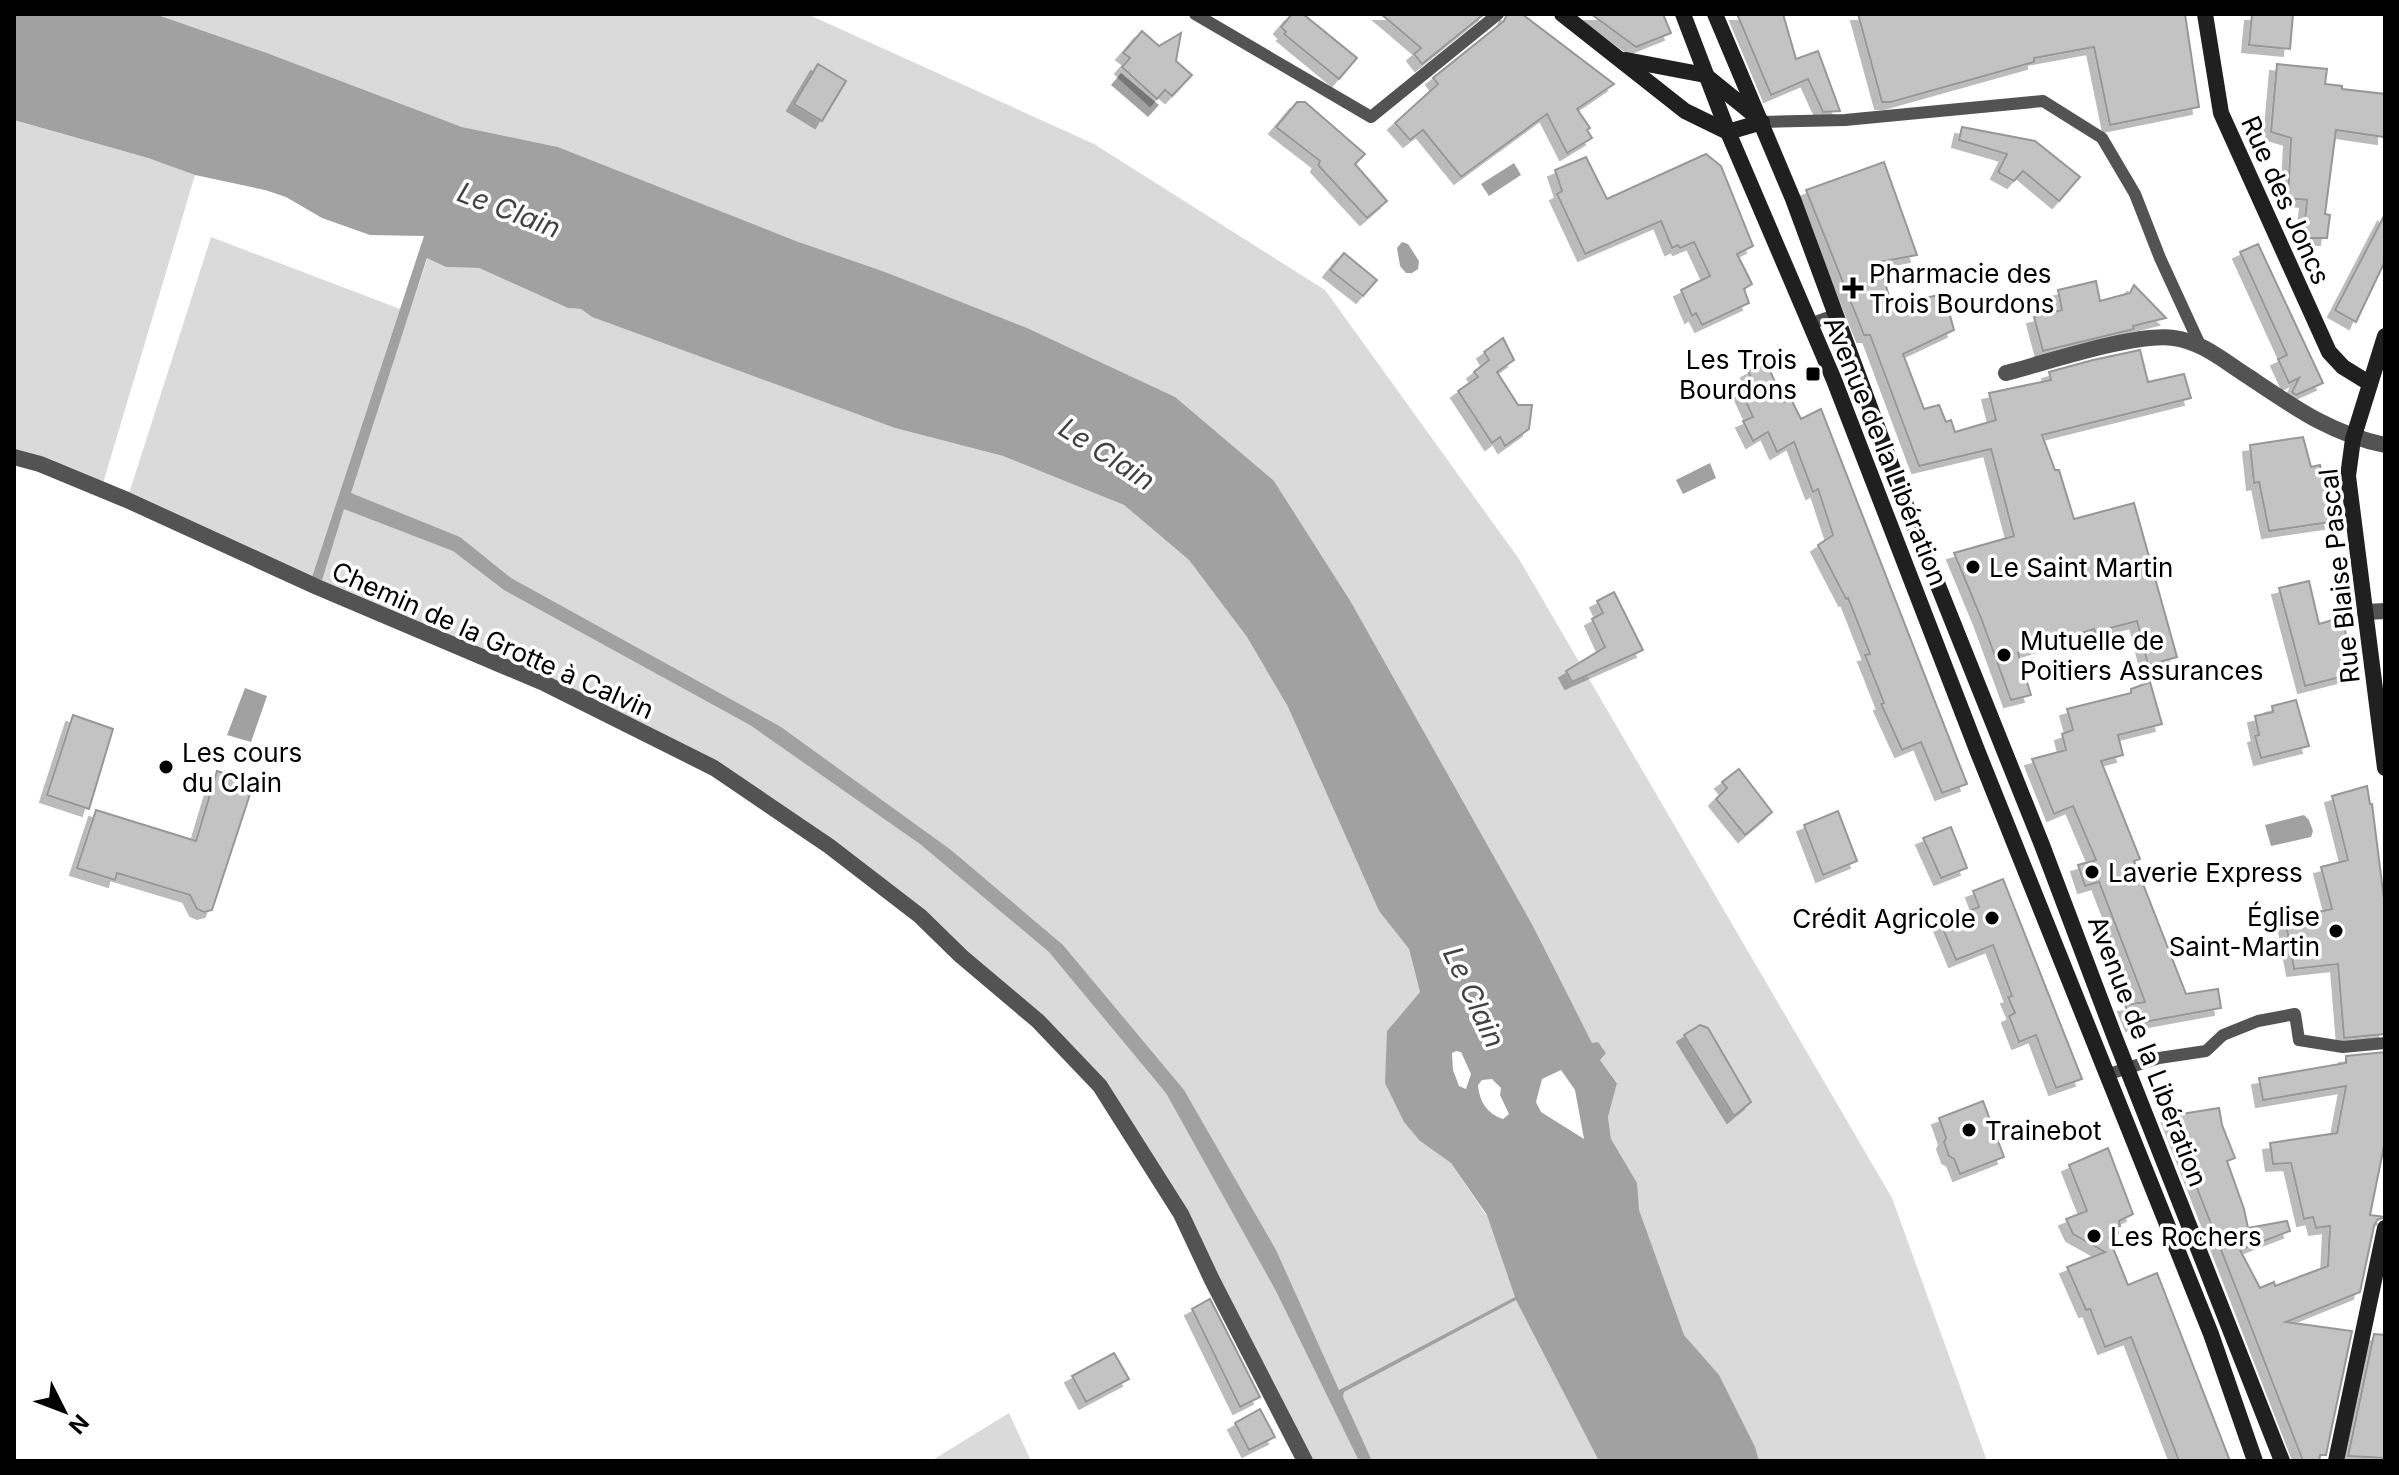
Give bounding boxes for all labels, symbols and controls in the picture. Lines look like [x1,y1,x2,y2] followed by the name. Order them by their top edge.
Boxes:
[2235,111,2337,289] street label: Rue des Joncs
[453,175,565,245] water label: Le Clain
[1869,258,2055,319] place label: Pharmacie des Trois Bourdons
[1844,279,1862,297] marker: Pharmacie des Trois Bourdons
[1818,312,1954,590] street label: Avenue de la Libération
[1679,344,1797,405] place label: Les Trois Bourdons
[1804,365,1822,383] marker: Les Trois Bourdons
[1053,410,1161,498] water label: Le Clain
[2312,467,2366,685] street label: Rue Blaise Pascal
[1989,552,2173,583] place label: Le Saint Martin
[327,555,659,725] street label: Chemin de la Grotte à Calvin
[1964,558,1982,576] marker: Le Saint Martin
[2020,625,2263,686] place label: Mutuelle de Poitiers Assurances
[1995,646,2013,664] marker: Mutuelle de Poitiers Assurances
[182,737,302,798] place label: Les cours du Clain
[157,758,175,776] marker: Les cours du Clain
[2108,857,2303,888] place label: Laverie Express
[2083,863,2101,881] marker: Laverie Express
[2169,901,2320,962] place label: Église Saint-Martin
[1792,903,1976,934] place label: Crédit Agricole
[1983,909,2001,927] marker: Crédit Agricole
[2082,911,2214,1191] street label: Avenue de la Libération
[2327,922,2345,940] marker: Église Saint-Martin
[1436,941,1512,1053] water label: Le Clain
[1985,1115,2102,1146] place label: Trainebot
[1960,1121,1978,1139] marker: Trainebot
[2110,1221,2262,1252] place label: Les Rochers
[2085,1227,2103,1245] marker: Les Rochers
[24,1371,104,1451] north arrow
[64,1409,94,1439] text: N

